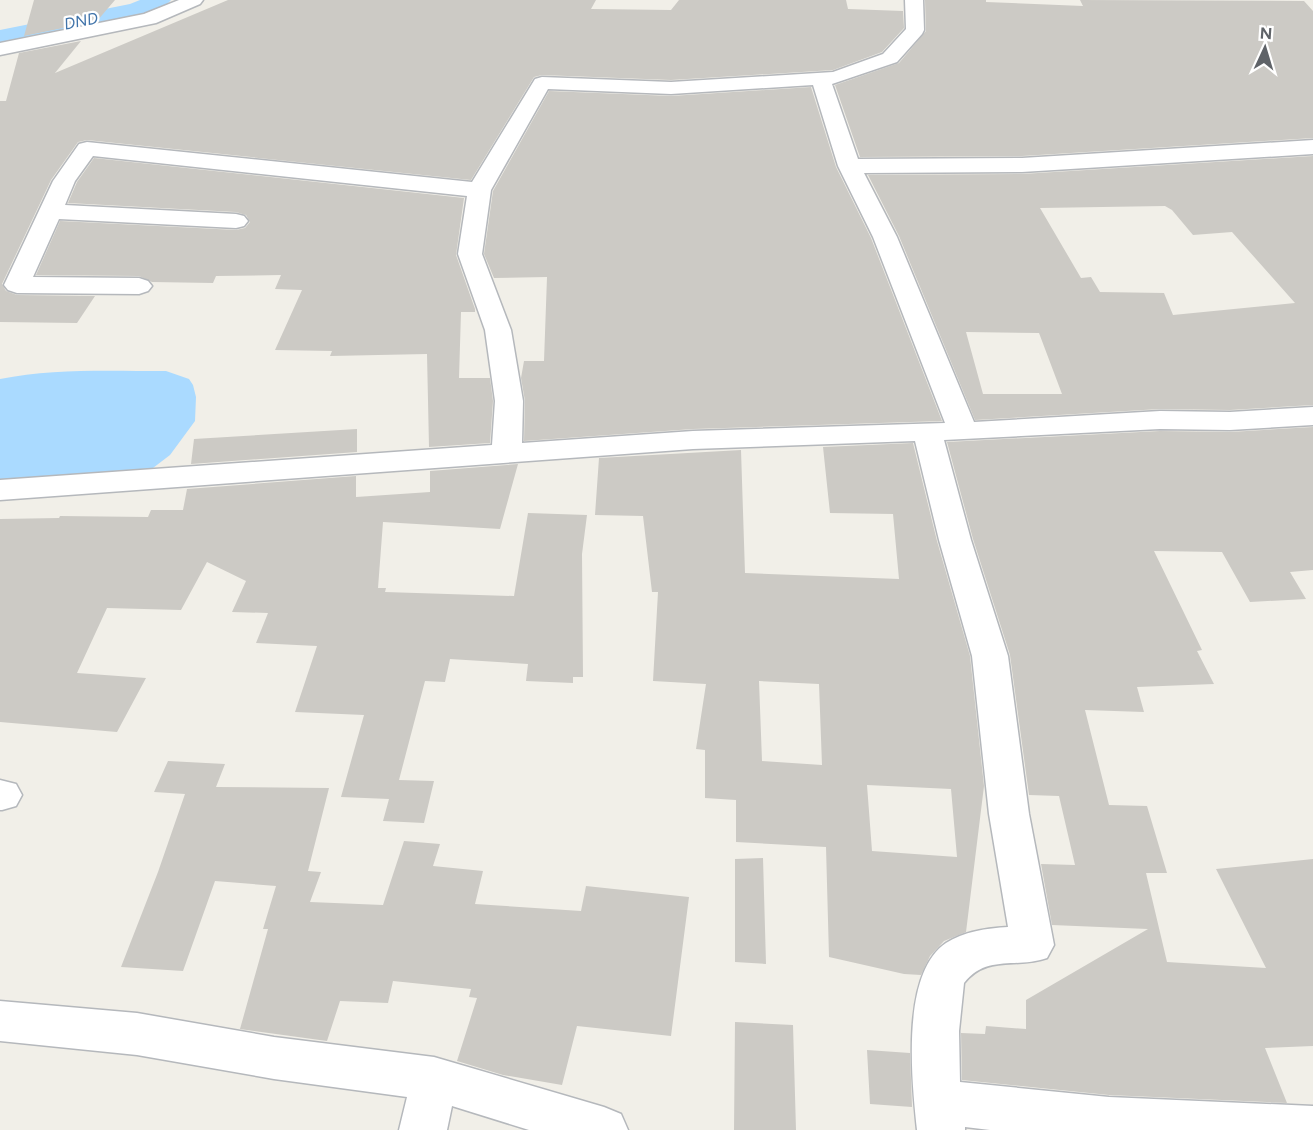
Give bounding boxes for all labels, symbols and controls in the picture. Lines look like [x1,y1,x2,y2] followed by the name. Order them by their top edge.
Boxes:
[62,8,100,34] water label: DND
[1235,18,1295,78] north arrow
[1259,24,1273,43] text: N

